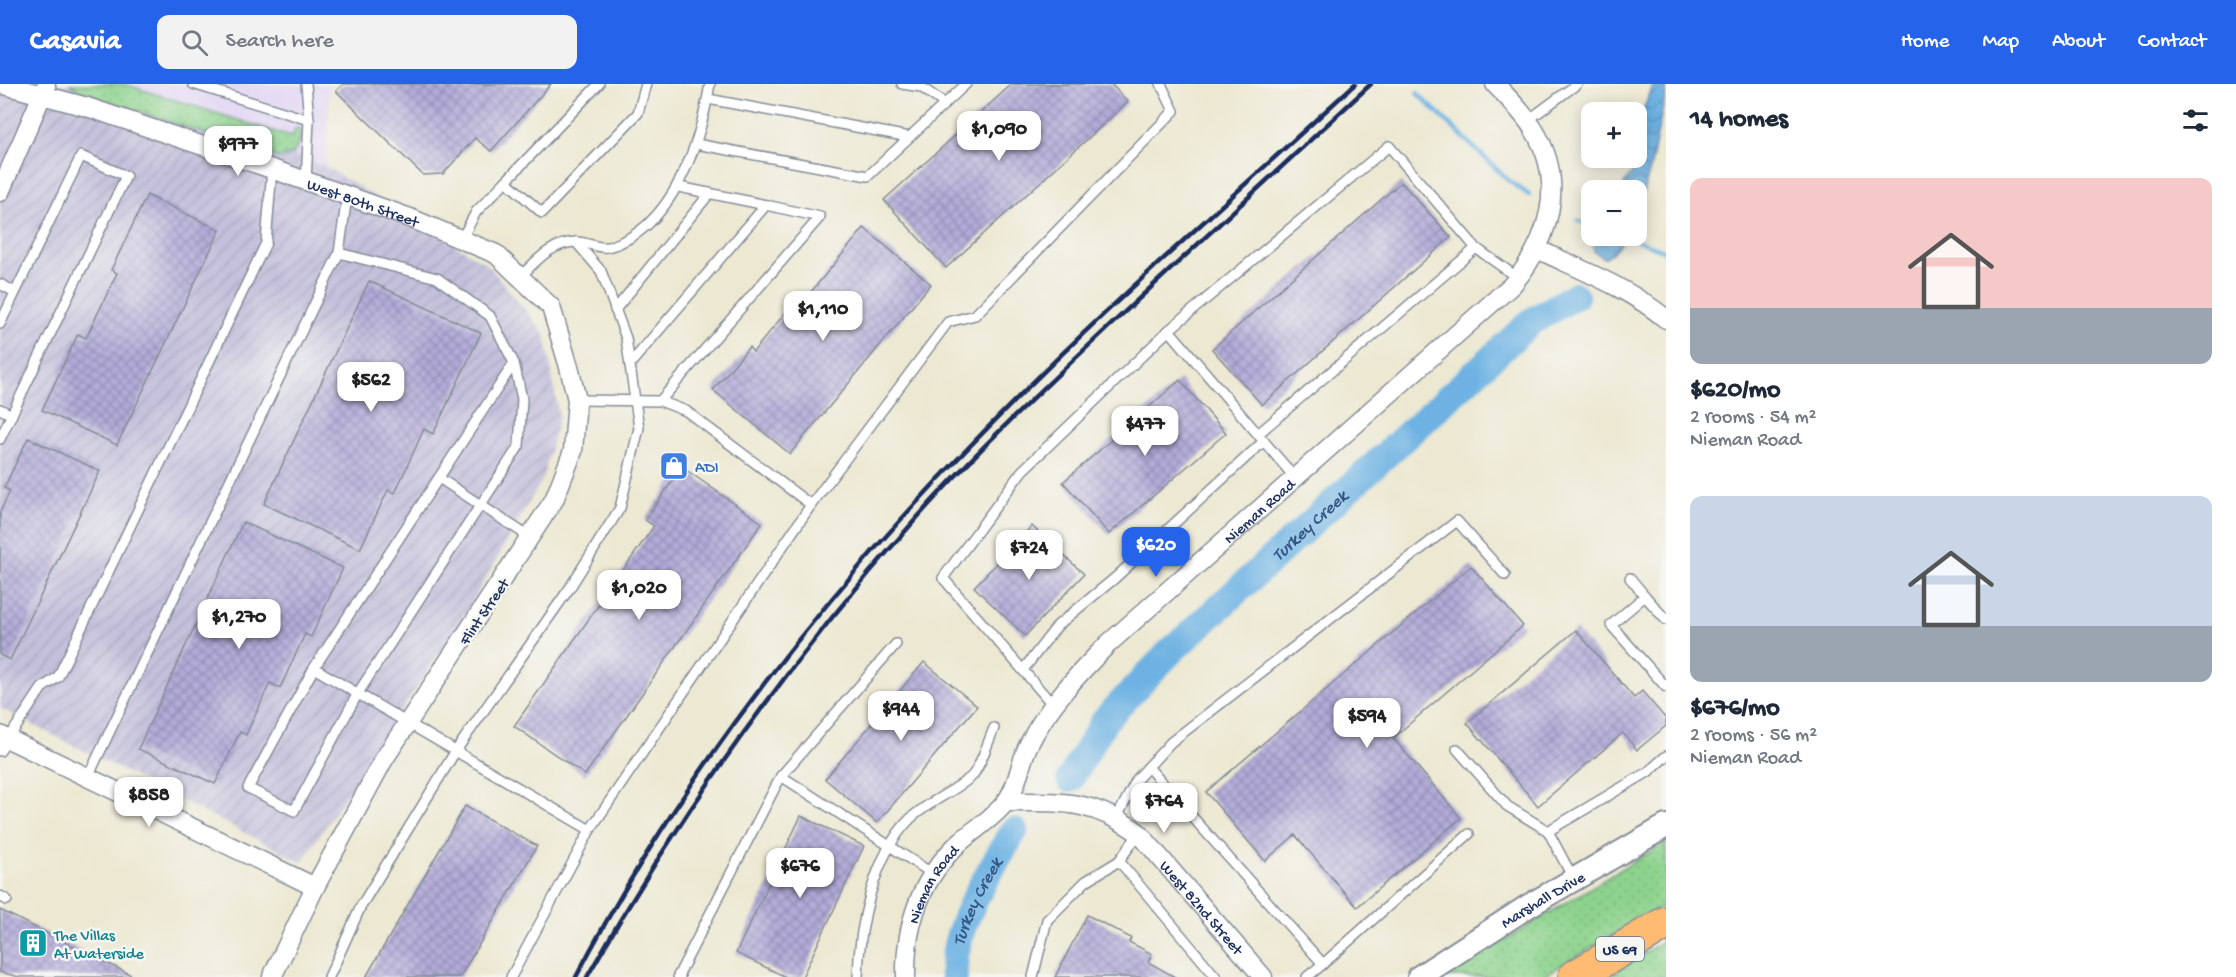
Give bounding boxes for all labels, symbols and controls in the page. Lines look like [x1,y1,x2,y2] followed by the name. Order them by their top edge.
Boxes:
[157,15,577,69] search box
[30,26,121,59] text: Casavia
[178,26,211,59] icon: search
[226,29,334,55] text: Search here
[1901,30,1949,55] text: Home
[1982,30,2019,55] text: Map
[2052,30,2105,55] text: About
[2138,30,2206,55] text: Contact
[1581,102,1647,246] map controls
[1581,102,1647,168] button: +
[2179,104,2212,137] icon: filters
[1690,105,1788,136] text: 14 homes
[950,111,1048,162] pin: $1,090
[971,119,1027,142] text: $1,090
[202,126,274,177] pin: $977
[218,134,258,157] text: $977
[304,176,422,234] street label: West 80th Street
[1581,180,1647,246] button: −
[1897,217,2005,325] icon: home
[774,291,872,342] pin: $1,110
[798,299,848,322] text: $1,110
[335,362,407,413] pin: $562
[351,370,391,393] text: $562
[1690,376,1781,407] text: $620/mo
[1109,406,1181,457] pin: $477
[1690,407,1817,430] text: 2 rooms · 54 m²
[1125,414,1165,437] text: $477
[1690,430,1801,453] text: Nieman Road
[658,450,690,482] shop icon: ADI
[695,460,719,479] place label: ADI
[1221,475,1302,549] street label: Nieman Road
[1269,486,1354,567] water label: Turkey Creek
[1120,527,1192,578] pin: $620
[993,530,1065,581] pin: $724
[1136,535,1176,558] text: $620
[1897,535,2005,643] icon: home
[1010,538,1048,561] text: $724
[590,570,688,621] pin: $1,020
[456,575,516,651] street label: Flint Street
[611,578,667,601] text: $1,020
[190,599,288,650] pin: $1,270
[212,607,266,630] text: $1,270
[865,691,937,742] pin: $944
[1690,694,1780,725] text: $676/mo
[1331,698,1403,749] pin: $594
[882,699,920,722] text: $944
[1348,706,1386,729] text: $594
[1690,725,1817,748] text: 2 rooms · 56 m²
[1690,748,1801,771] text: Nieman Road
[113,777,185,828] pin: $858
[1128,783,1200,834] pin: $764
[128,785,170,808] text: $858
[1145,791,1183,814] text: $764
[906,841,966,926] street label: Nieman Road
[764,848,836,899] pin: $676
[949,853,1009,948] water label: Turkey Creek
[780,856,820,879] text: $676
[1154,858,1247,961] street label: West 82nd Street
[1498,869,1590,934] street label: Marshall Drive
[17,927,49,959] building icon: The Villas At Waterside
[53,928,144,965] place label: The Villas At Waterside
[1596,937,1644,961] road number: US 69

